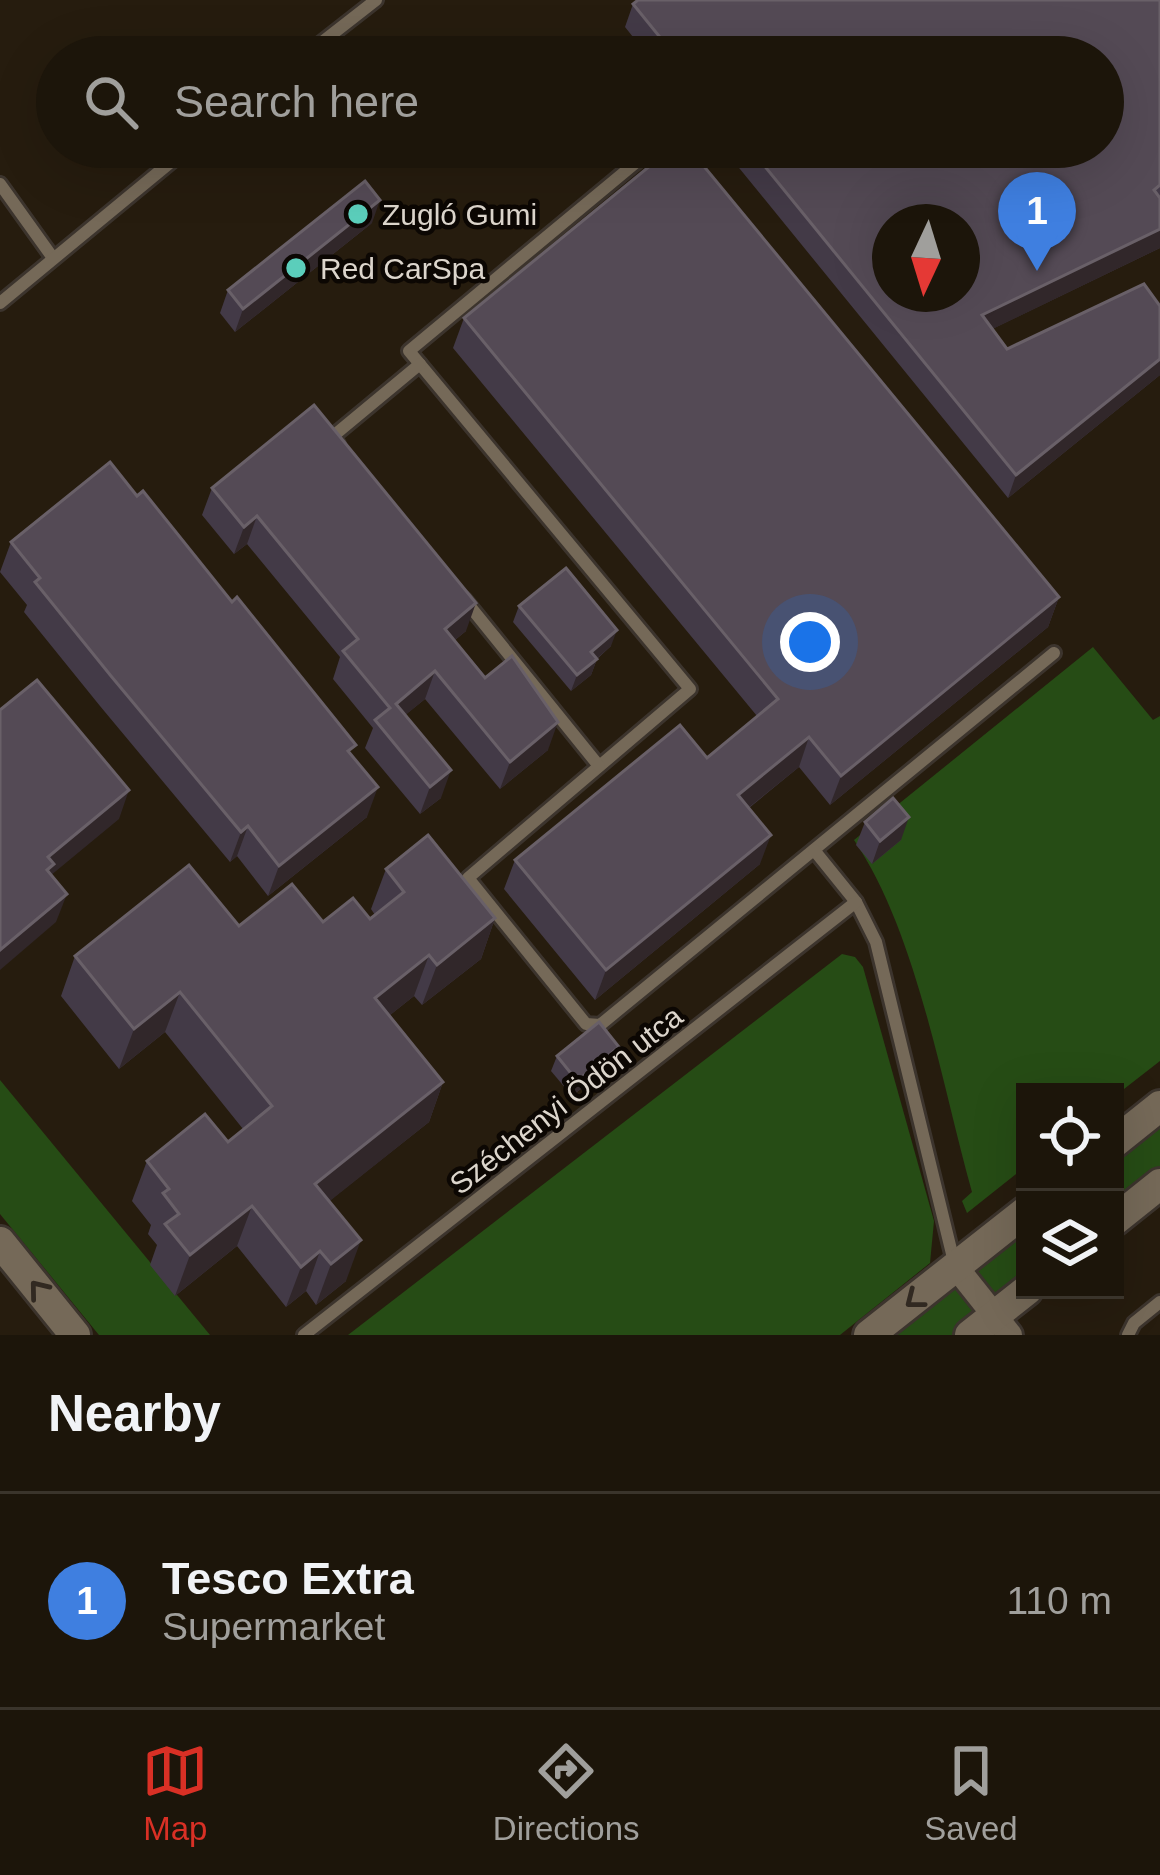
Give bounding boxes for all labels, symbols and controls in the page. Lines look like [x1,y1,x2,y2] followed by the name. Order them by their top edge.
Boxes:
[36,36,1124,168] search box
[78,69,144,135] icon: search
[174,76,419,127] text: Search here
[998,172,1076,271] pin: 1
[382,198,537,231] place label: Zugló Gumi
[345,201,371,227] marker: Zugló Gumi
[872,204,980,312] north arrow
[320,252,485,285] place label: Red CarSpa
[283,255,309,281] marker: Red CarSpa
[780,612,840,672] your location
[443,999,689,1201] street label: Széchenyi Ödön utca
[1016,1083,1124,1299] map controls
[1016,1083,1124,1191] button: locate
[1016,1191,1124,1299] button: layers
[30,1280,52,1302] one-way arrow
[905,1286,927,1307] one-way arrow
[48,1385,221,1442] text: Nearby
[162,1553,414,1604] text: Tesco Extra
[76,1579,98,1622] text: 1
[1007,1579,1112,1622] text: 110 m
[162,1605,385,1648] text: Supermarket
[142,1738,208,1848] tab: Map
[493,1738,640,1848] tab: Directions
[924,1738,1018,1848] tab: Saved

